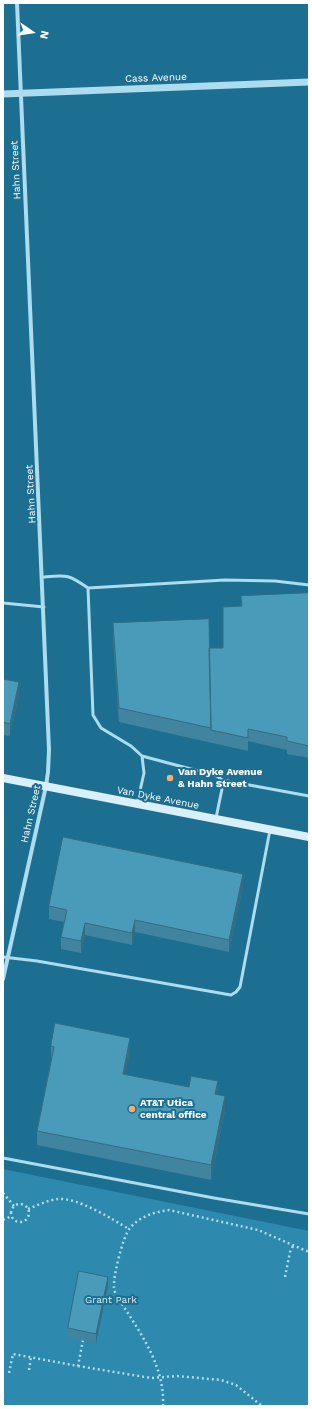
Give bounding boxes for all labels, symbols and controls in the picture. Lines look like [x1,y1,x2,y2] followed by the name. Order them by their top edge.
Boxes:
[12,12,52,52] north arrow
[37,29,51,40] text: N
[125,71,187,85] street label: Cass Avenue
[8,140,24,200] street label: Hahn Street
[23,464,39,524] street label: Hahn Street
[178,766,262,790] place label: Van Dyke Avenue & Hahn Street
[165,773,175,783] marker: Van Dyke Avenue & Hahn Street
[19,784,43,844] street label: Hahn Street
[116,784,200,812] street label: Van Dyke Avenue
[140,1097,207,1120] place label: AT&T Utica central office
[127,1104,137,1114] marker: AT&T Utica central office
[85,1294,137,1306] park label: Grant Park

